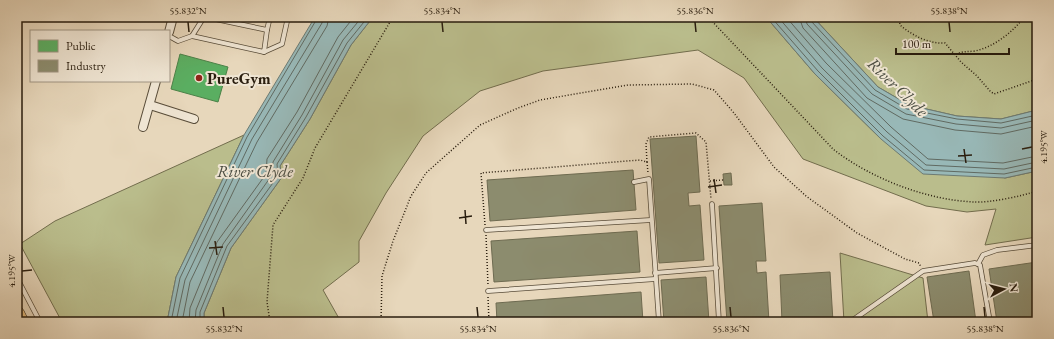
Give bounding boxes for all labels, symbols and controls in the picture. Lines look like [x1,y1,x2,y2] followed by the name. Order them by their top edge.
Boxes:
[169,4,207,17] text: 55.832°N
[423,4,461,17] text: 55.834°N
[676,4,714,17] text: 55.836°N
[930,4,968,17] text: 55.838°N
[30,30,170,82] legend
[896,30,1009,56] scale bar
[902,36,932,52] text: 100 m
[66,38,96,54] text: Public
[863,53,933,122] water label: River Clyde
[66,58,106,74] text: Industry
[207,68,271,89] place label: PureGym
[194,73,204,83] marker: PureGym
[1037,129,1050,164] text: 4.195°W
[217,160,293,182] water label: River Clyde
[5,253,18,288] text: 4.195°W
[984,269,1024,309] north arrow
[1006,283,1021,293] text: N
[205,322,243,335] text: 55.832°N
[459,322,497,335] text: 55.834°N
[712,322,750,335] text: 55.836°N
[966,322,1004,335] text: 55.838°N

